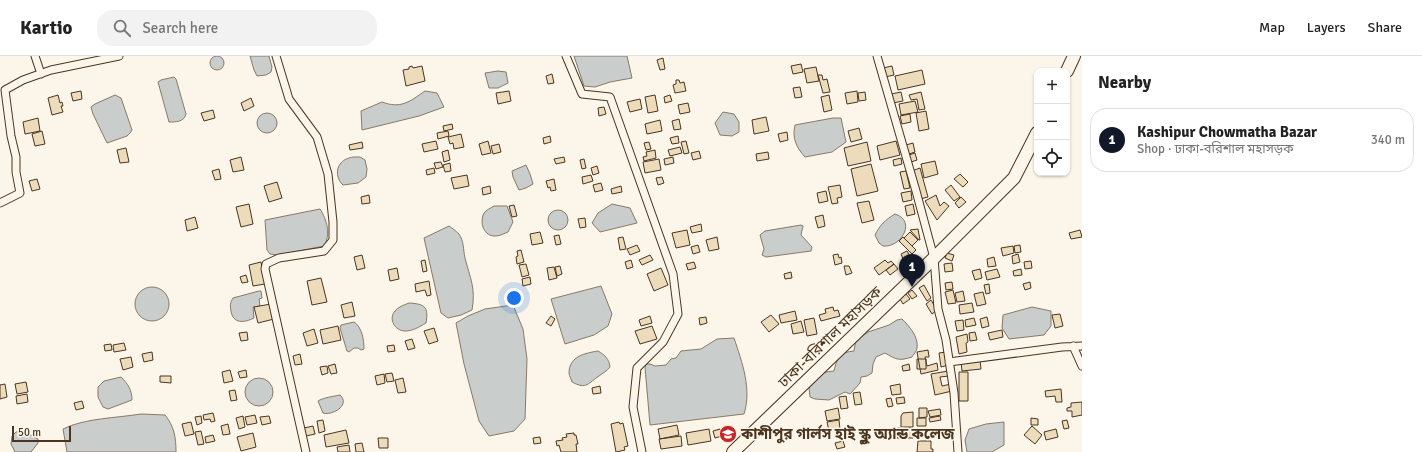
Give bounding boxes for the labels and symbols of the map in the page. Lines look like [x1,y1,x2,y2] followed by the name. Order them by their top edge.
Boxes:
[899,254,925,287] pin: 1
[774,282,886,392] street label: ঢাকা-বরিশাল মহাসড়ক
[504,288,524,308] your location
[12,424,71,443] scale bar
[718,424,738,444] school or university icon: কাশীপুর গার্লস হাই স্কুল অ্যান্ড কলেজ
[740,424,955,445] place label: কাশীপুর গার্লস হাই স্কুল অ্যান্ড কলেজ

